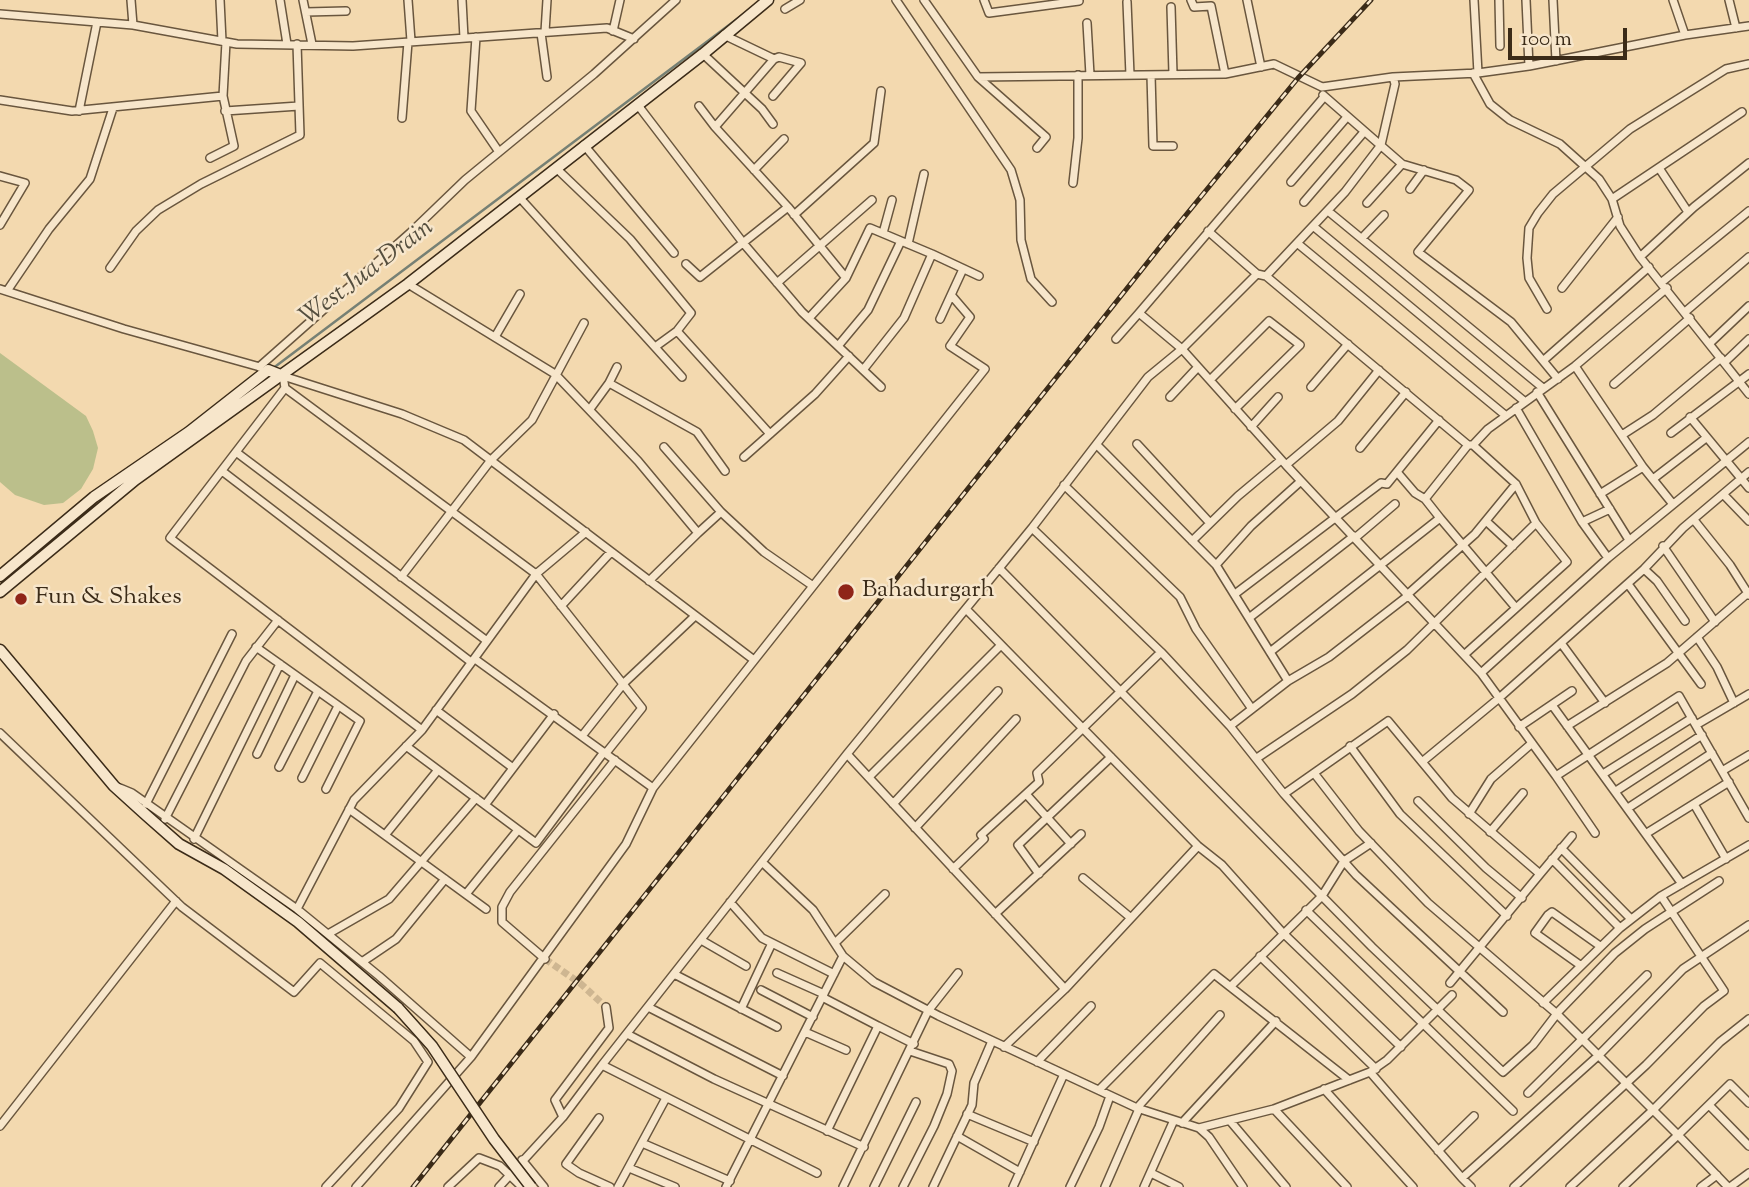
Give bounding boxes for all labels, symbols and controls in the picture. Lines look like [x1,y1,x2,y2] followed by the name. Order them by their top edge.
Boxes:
[1511,14,1630,58] scale bar
[1521,25,1572,55] text: 100 m
[295,214,441,334] water label: West Jua Drain
[862,578,995,606] place label: Bahadurgarh
[836,582,856,602] marker: Bahadurgarh
[35,585,182,613] place label: Fun & Shakes
[13,591,29,607] marker: Fun & Shakes

